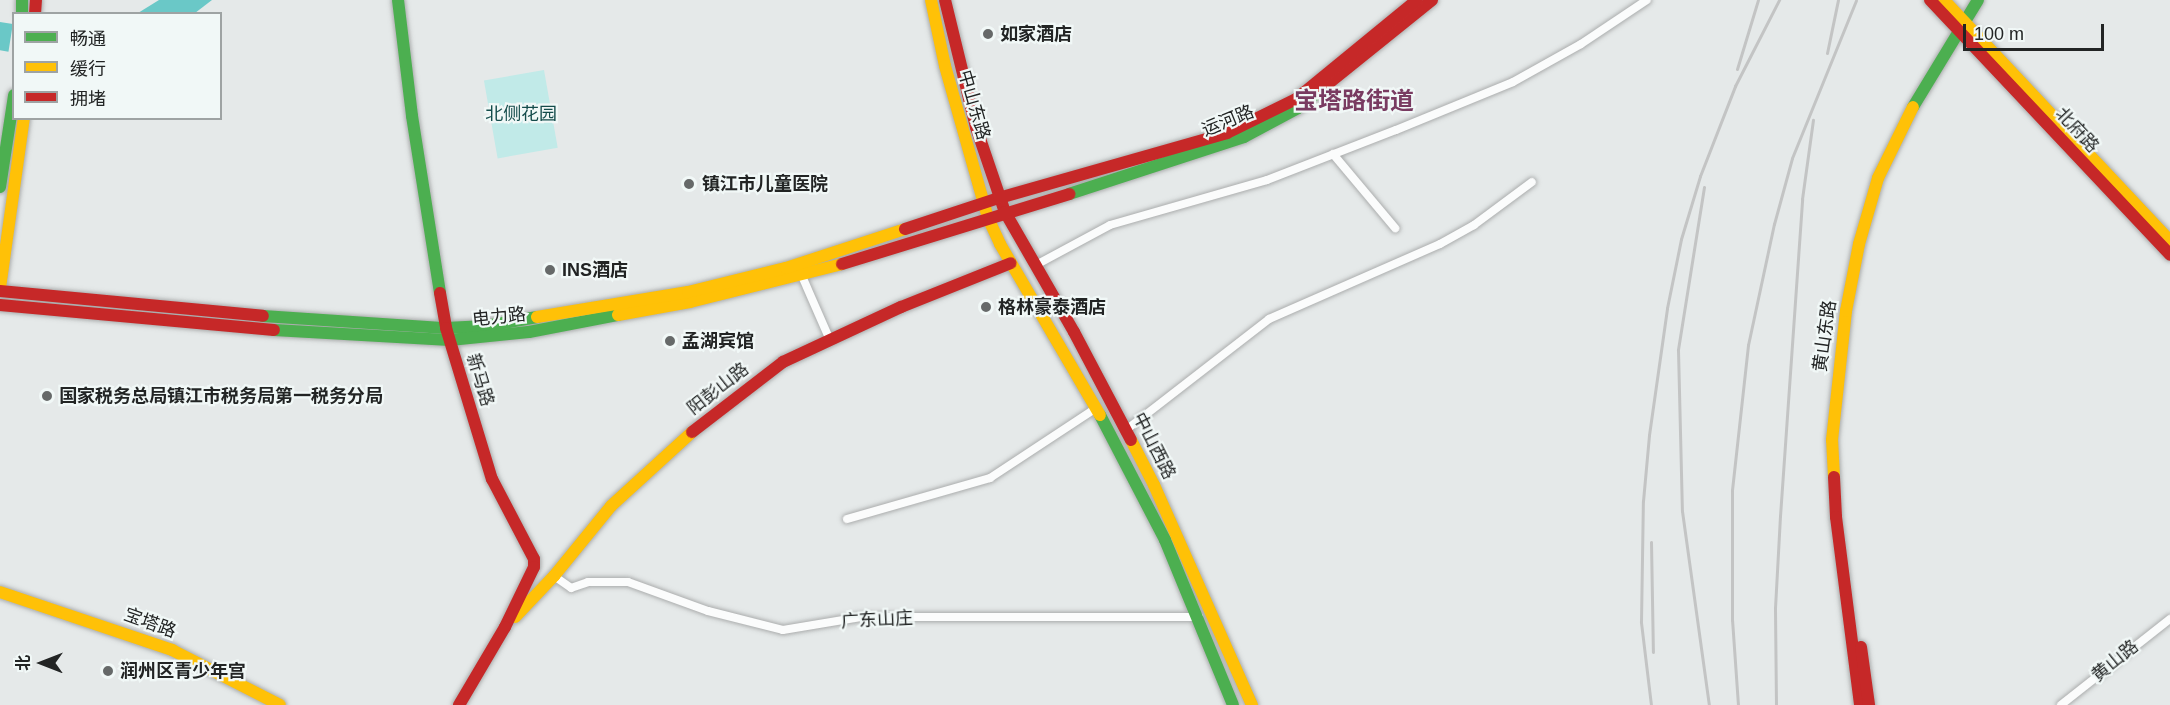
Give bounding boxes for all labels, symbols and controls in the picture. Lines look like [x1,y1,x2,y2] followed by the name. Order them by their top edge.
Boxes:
[12,12,222,120] legend
[1966,12,2107,50] scale bar
[1000,23,1072,45] place label: 如家酒店
[1974,24,2024,44] text: 100 m
[981,27,995,41] marker: 如家酒店
[70,29,106,49] text: 畅通
[70,59,106,79] text: 缓行
[954,67,994,143] street label: 中山东路
[1294,87,1414,115] district label: 宝塔路街道
[70,89,106,109] text: 拥堵
[1199,101,1257,141] street label: 运河路
[485,103,557,125] park label: 北侧花园
[2051,103,2103,157] street label: 北府路
[702,173,828,195] place label: 镇江市儿童医院
[680,175,698,193] marker: 镇江市儿童医院
[562,259,628,281] place label: INS酒店
[543,263,557,277] marker: INS酒店
[998,296,1106,318] place label: 格林豪泰酒店
[1809,299,1841,373] street label: 黄山东路
[979,300,993,314] marker: 格林豪泰酒店
[471,303,527,331] street label: 电力路
[682,330,754,352] place label: 孟湖宾馆
[663,334,677,348] marker: 孟湖宾馆
[462,351,498,409] street label: 新马路
[683,358,753,420] street label: 阳彭山路
[59,385,383,407] place label: 国家税务总局镇江市税务局第一税务分局
[40,389,54,403] marker: 国家税务总局镇江市税务局第一税务分局
[1128,409,1180,483] street label: 中山西路
[121,604,179,642] street label: 宝塔路
[840,607,914,633] street label: 广东山庄
[12,633,72,693] north arrow
[2087,636,2143,686] street label: 黄山路
[15,655,32,671] text: 北
[120,660,246,682] place label: 润州区青少年宫
[101,664,115,678] marker: 润州区青少年宫

